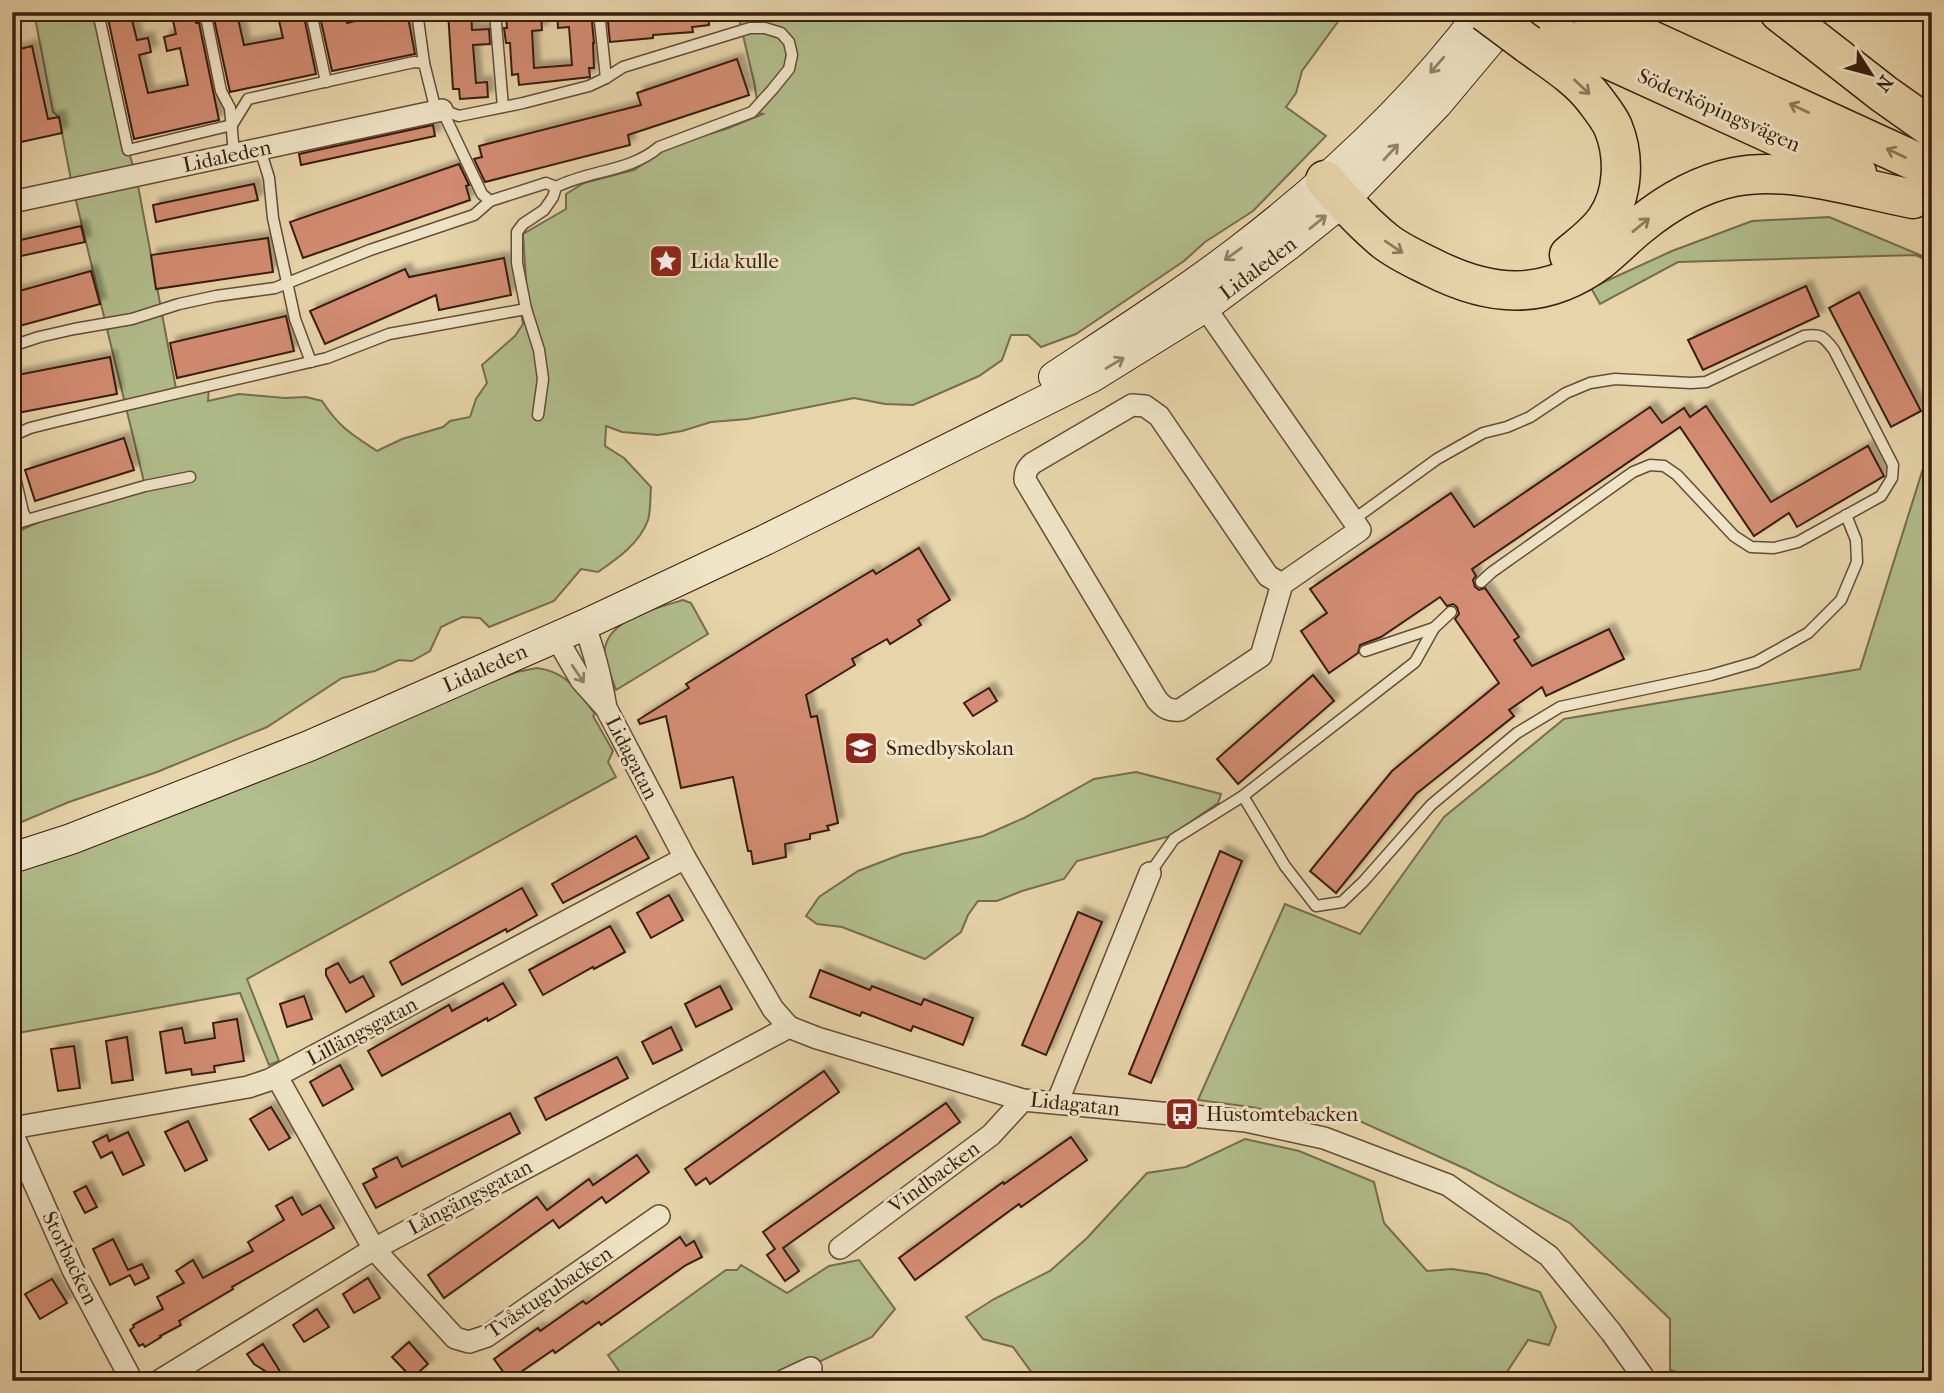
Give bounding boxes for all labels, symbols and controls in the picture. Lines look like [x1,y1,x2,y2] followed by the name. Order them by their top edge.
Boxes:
[1836,38,1906,108] north arrow
[1429,55,1445,73] one-way arrow
[1634,63,1804,157] street label: Söderköpingsvägen
[1870,71,1897,96] text: N
[1573,78,1590,95] one-way arrow
[1789,100,1810,114] one-way arrow
[181,135,273,177] street label: Lidaleden
[1383,143,1399,161] one-way arrow
[1886,145,1907,159] one-way arrow
[1308,214,1327,229] one-way arrow
[1631,217,1649,233] one-way arrow
[1215,231,1301,305] street label: Lidaleden
[1384,240,1403,254] one-way arrow
[647,242,685,280] place icon: Lida kulle
[1224,247,1243,261] one-way arrow
[690,249,779,273] place label: Lida kulle
[1105,355,1125,369] one-way arrow
[439,639,531,697] street label: Lidaleden
[571,664,585,684] one-way arrow
[601,712,663,804] street label: Lidagatan
[842,729,880,767] school or university icon: Smedbyskolan
[886,736,1014,760] place label: Smedbyskolan
[303,992,421,1070] street label: Lillängsgatan
[1029,1087,1121,1121] street label: Lidagatan
[1163,1095,1201,1133] bus stop icon: Hustomtebacken
[1206,1102,1358,1126] place label: Hustomtebacken
[883,1136,984,1219] street label: Vindbacken
[404,1154,536,1240] street label: Långängsgatan
[37,1207,103,1309] street label: Storbacken
[481,1241,617,1343] street label: Tvåstugubacken

